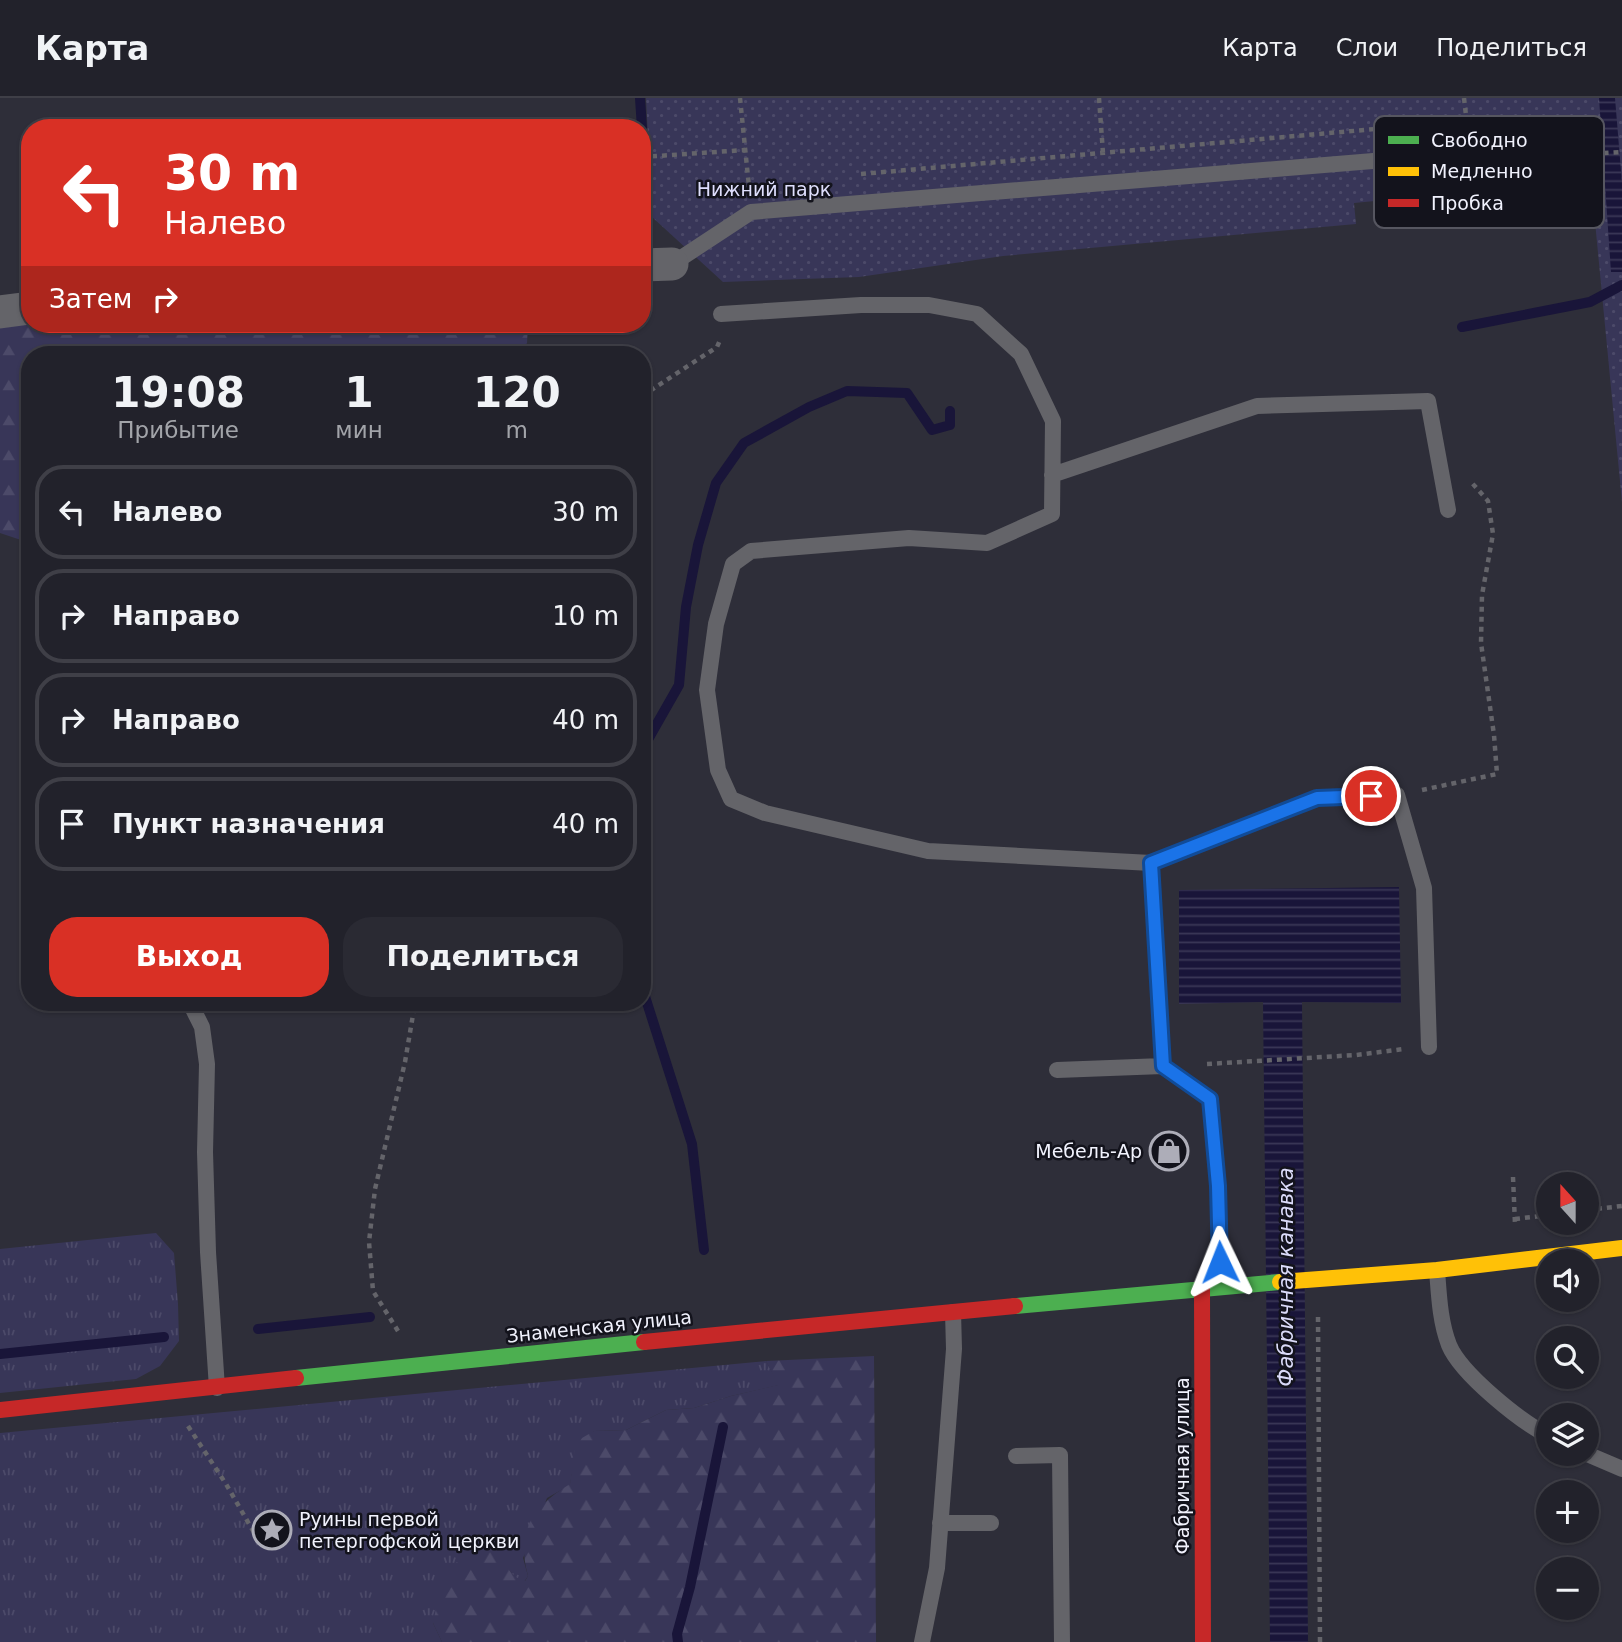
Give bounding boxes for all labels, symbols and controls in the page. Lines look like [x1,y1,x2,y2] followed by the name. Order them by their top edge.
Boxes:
[35,29,149,68] text: Карта
[1222,34,1298,62] text: Карта
[1336,34,1398,62] text: Слои
[1436,34,1587,62] text: Поделиться
[1374,116,1604,228] legend
[1431,129,1528,151] text: Свободно
[164,145,300,202] text: 30 m
[49,147,140,238] icon: left
[1431,160,1533,182] text: Медленно
[697,178,831,200] park label: Нижний парк
[1431,192,1504,214] text: Пробка
[164,204,286,242] text: Налево
[146,280,184,318] icon: right
[49,284,132,314] text: Затем
[111,368,245,417] text: 19:08
[344,368,374,417] text: 1
[473,368,561,417] text: 120
[117,417,239,443] text: Прибытие
[335,417,383,443] text: мин
[506,417,528,443] text: m
[53,493,91,531] icon: left
[112,497,222,527] text: Налево
[552,497,619,527] text: 30 m
[53,597,91,635] icon: right
[112,601,240,631] text: Направо
[552,601,619,631] text: 10 m
[53,701,91,739] icon: right
[112,705,240,735] text: Направо
[552,705,619,735] text: 40 m
[1341,766,1401,826] pin
[1352,777,1390,815] icon: arrive
[53,805,91,843] icon: arrive
[112,809,385,839] text: Пункт назначения
[552,809,619,839] text: 40 m
[49,917,329,997] button: Выход
[343,917,623,997] button: Поделиться
[1148,1130,1190,1172] shop icon: Мебель-Ар
[1035,1140,1142,1162] place label: Мебель-Ар
[1274,1167,1298,1387] water label: Фабричная канавка
[1536,1172,1600,1236] north arrow
[1536,1172,1599,1620] map controls
[1183,1225,1257,1299] position arrow
[1536,1249,1599,1312] button: sound
[505,1305,693,1347] street label: Знаменская улица
[1536,1326,1599,1389] button: search
[1171,1377,1193,1555] street label: Фабричная улица
[1536,1403,1599,1466] button: layers
[1536,1480,1599,1543] button: +
[299,1508,519,1552] place label: Руины первой петергофской церкви
[251,1509,293,1551] place icon: Руины первой петергофской церкви
[1536,1557,1599,1620] button: −

